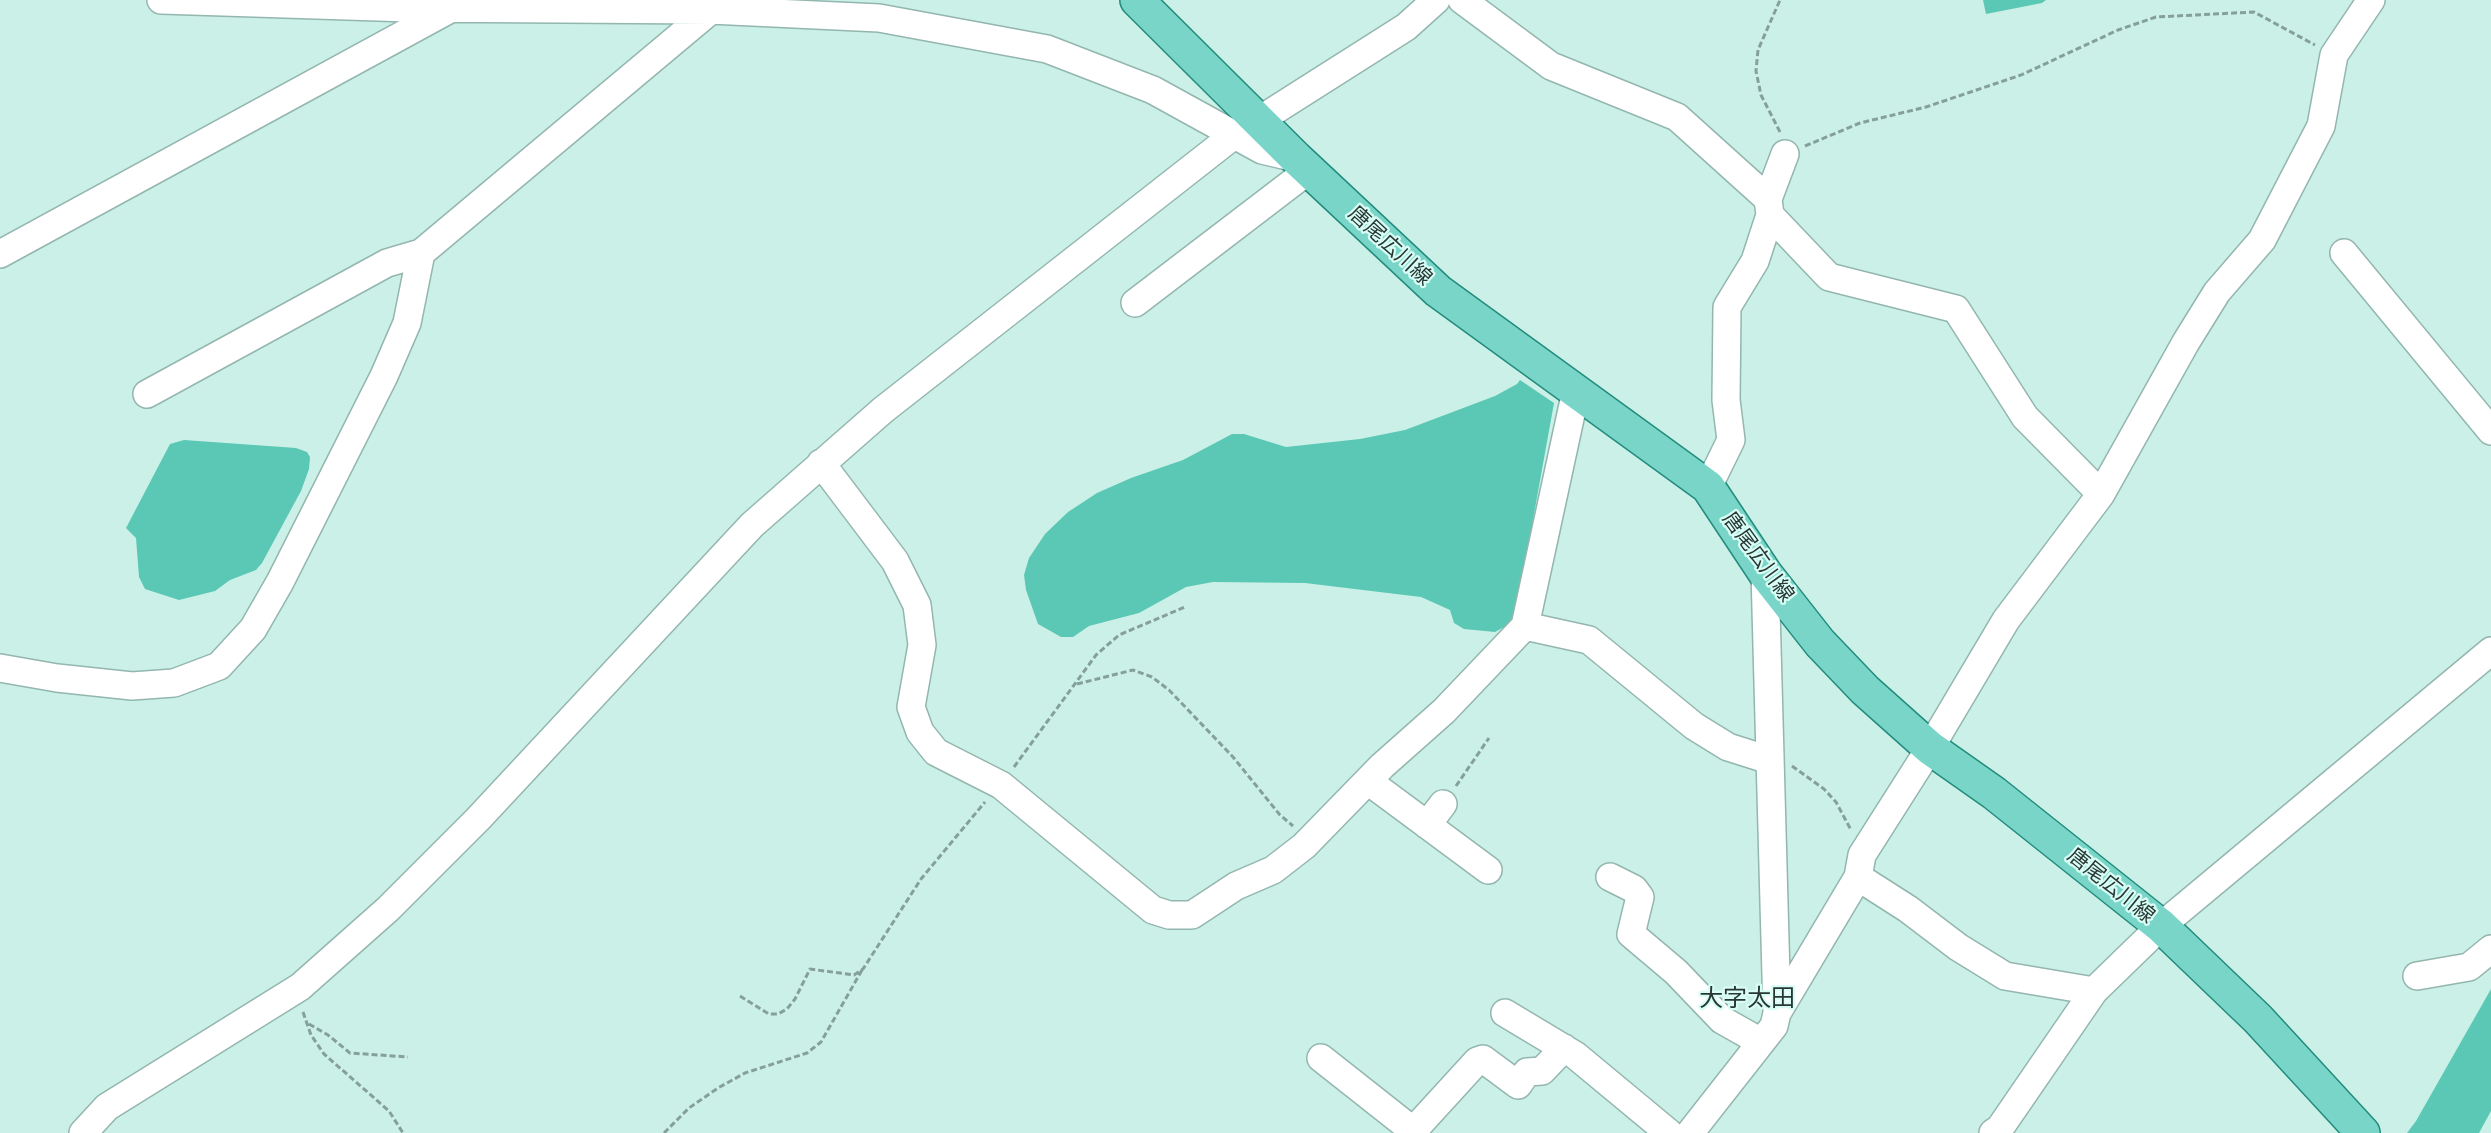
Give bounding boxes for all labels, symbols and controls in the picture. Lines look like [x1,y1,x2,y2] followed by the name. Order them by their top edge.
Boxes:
[1343,201,1437,291] street label: 唐尾広川線
[1717,507,1799,607] street label: 唐尾広川線
[2062,843,2160,929] street label: 唐尾広川線
[1699,985,1795,1013] district label: 大字太田

